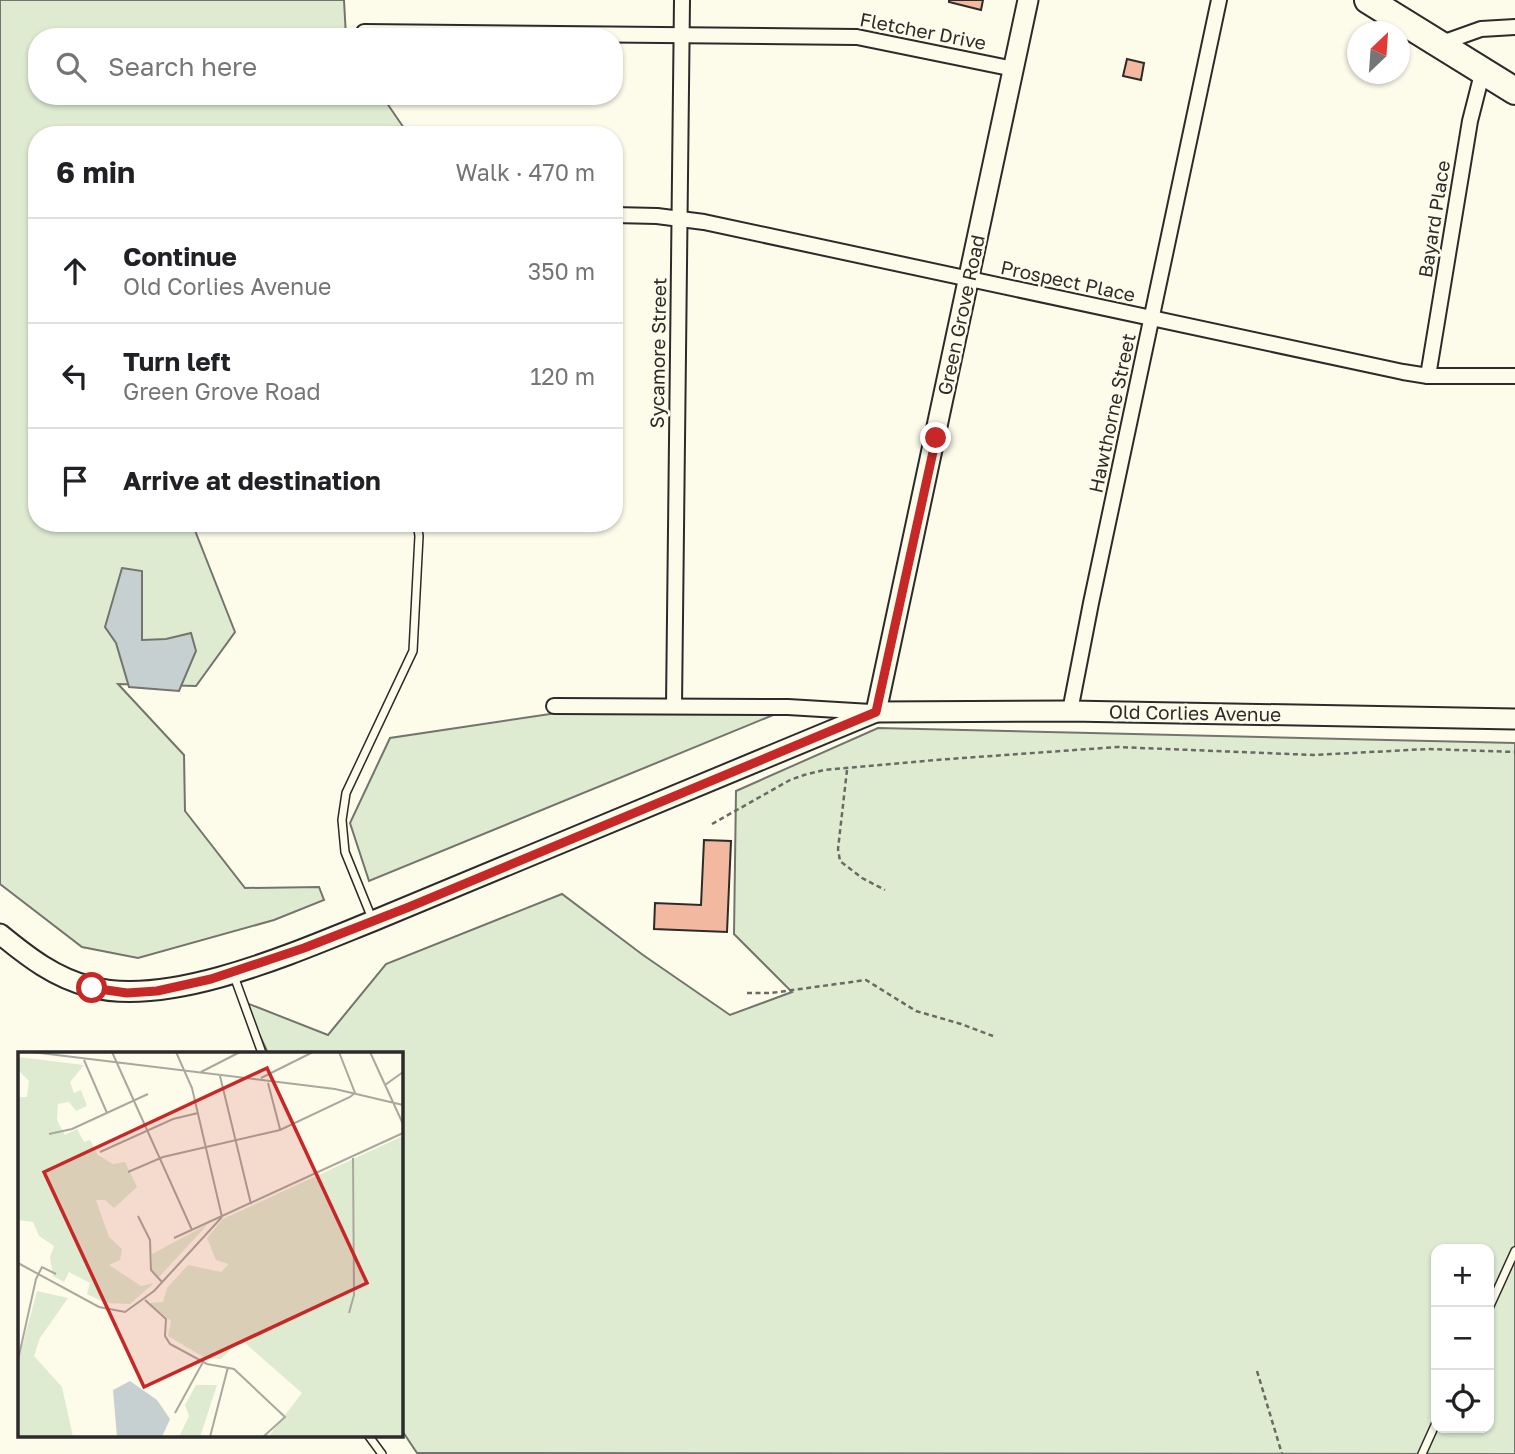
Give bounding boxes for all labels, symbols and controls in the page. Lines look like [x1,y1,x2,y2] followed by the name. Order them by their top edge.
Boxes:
[858,7,988,54] street label: Fletcher Drive
[1347,21,1410,84] north arrow
[28,28,623,105] search box
[52,48,90,86] icon: search
[108,51,257,82] text: Search here
[56,154,135,190] text: 6 min
[456,158,595,186] text: Walk · 470 m
[1413,159,1454,279] street label: Bayard Place
[932,233,989,397] street label: Green Grove Road
[123,241,237,272] text: Continue
[56,252,94,290] icon: ahead
[999,255,1138,306] street label: Prospect Place
[528,257,595,285] text: 350 m
[123,272,331,300] text: Old Corlies Avenue
[645,277,670,429] street label: Sycamore Street
[1083,331,1140,495] street label: Hawthorne Street
[123,346,231,377] text: Turn left
[56,357,94,395] icon: left
[530,362,595,390] text: 120 m
[123,377,321,405] text: Green Grove Road
[920,422,951,453] route end
[56,462,94,500] icon: arrive
[123,465,381,496] text: Arrive at destination
[1109,699,1281,726] street label: Old Corlies Avenue
[76,972,107,1003] route start
[18,1052,402,1436] inset map
[1431,1244,1494,1433] map controls
[1431,1244,1494,1307] button: +
[1431,1307,1494,1370] button: −
[1431,1370,1494,1433] button: locate

